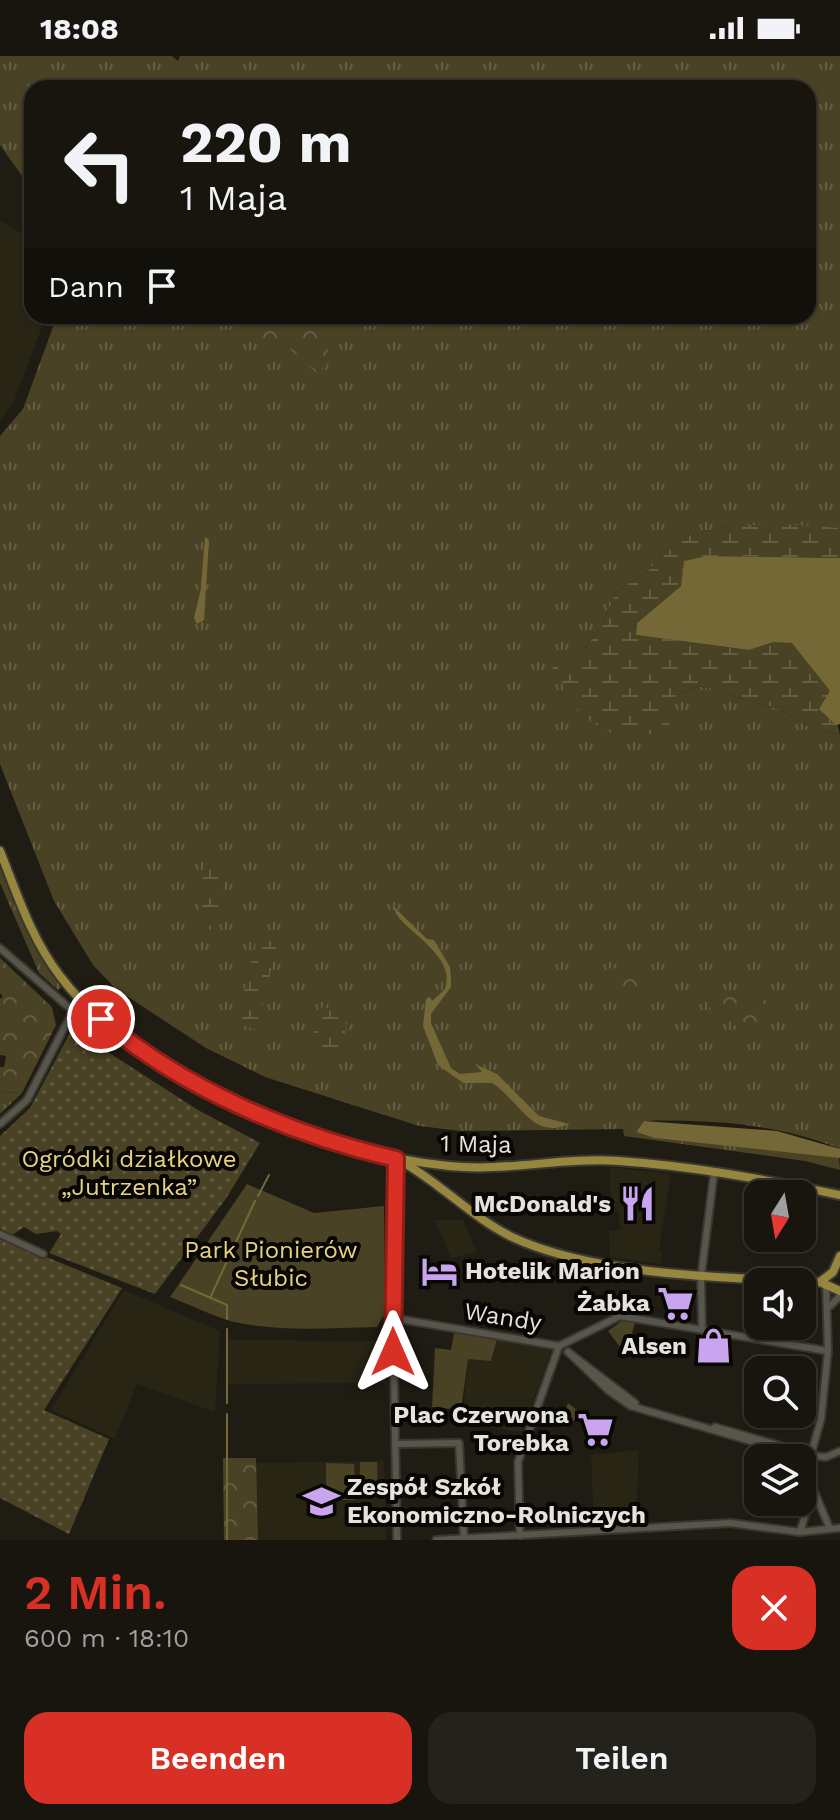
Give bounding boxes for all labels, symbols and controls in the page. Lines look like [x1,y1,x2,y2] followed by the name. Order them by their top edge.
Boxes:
[40,11,119,46] text: 18:08
[180,110,352,176] text: 220 m
[48,112,152,216] icon: left
[180,177,287,219] text: 1 Maja
[140,264,184,308] icon: arrive
[48,269,124,304] text: Dann
[67,985,135,1053] pin
[79,997,123,1041] icon: arrive
[440,1129,512,1159] street label: 1 Maja
[21,1145,237,1201] park label: Ogródki działkowe „Jutrzenka”
[744,1180,816,1252] north arrow
[744,1180,816,1516] map controls
[618,1185,656,1223] restaurant icon: McDonald's
[474,1190,611,1218] place label: McDonald's
[184,1236,358,1292] park label: Park Pionierów Słubic
[420,1252,458,1290] hotel icon: Hotelik Marion
[465,1257,640,1285] place label: Hotelik Marion
[744,1268,816,1340] button: sound
[657,1284,695,1322] supermarket icon: Żabka
[577,1289,650,1317] place label: Żabka
[462,1297,544,1337] street label: Wandy
[351,1310,435,1394] position arrow
[694,1327,732,1365] shop icon: Alsen
[621,1332,687,1360] place label: Alsen
[744,1356,816,1428] button: search
[393,1401,569,1457] place label: Plac Czerwona Torebka
[576,1410,614,1448] supermarket icon: Plac Czerwona Torebka
[744,1444,816,1516] button: layers
[347,1473,646,1529] place label: Zespół Szkół Ekonomiczno-Rolniczych
[302,1482,340,1520] school or university icon: Zespół Szkół Ekonomiczno-Rolniczych
[24,1564,167,1621] text: 2 Min.
[732,1566,816,1650] button: close
[24,1623,189,1653] text: 600 m · 18:10
[24,1712,412,1804] button: Beenden
[428,1712,816,1804] button: Teilen

